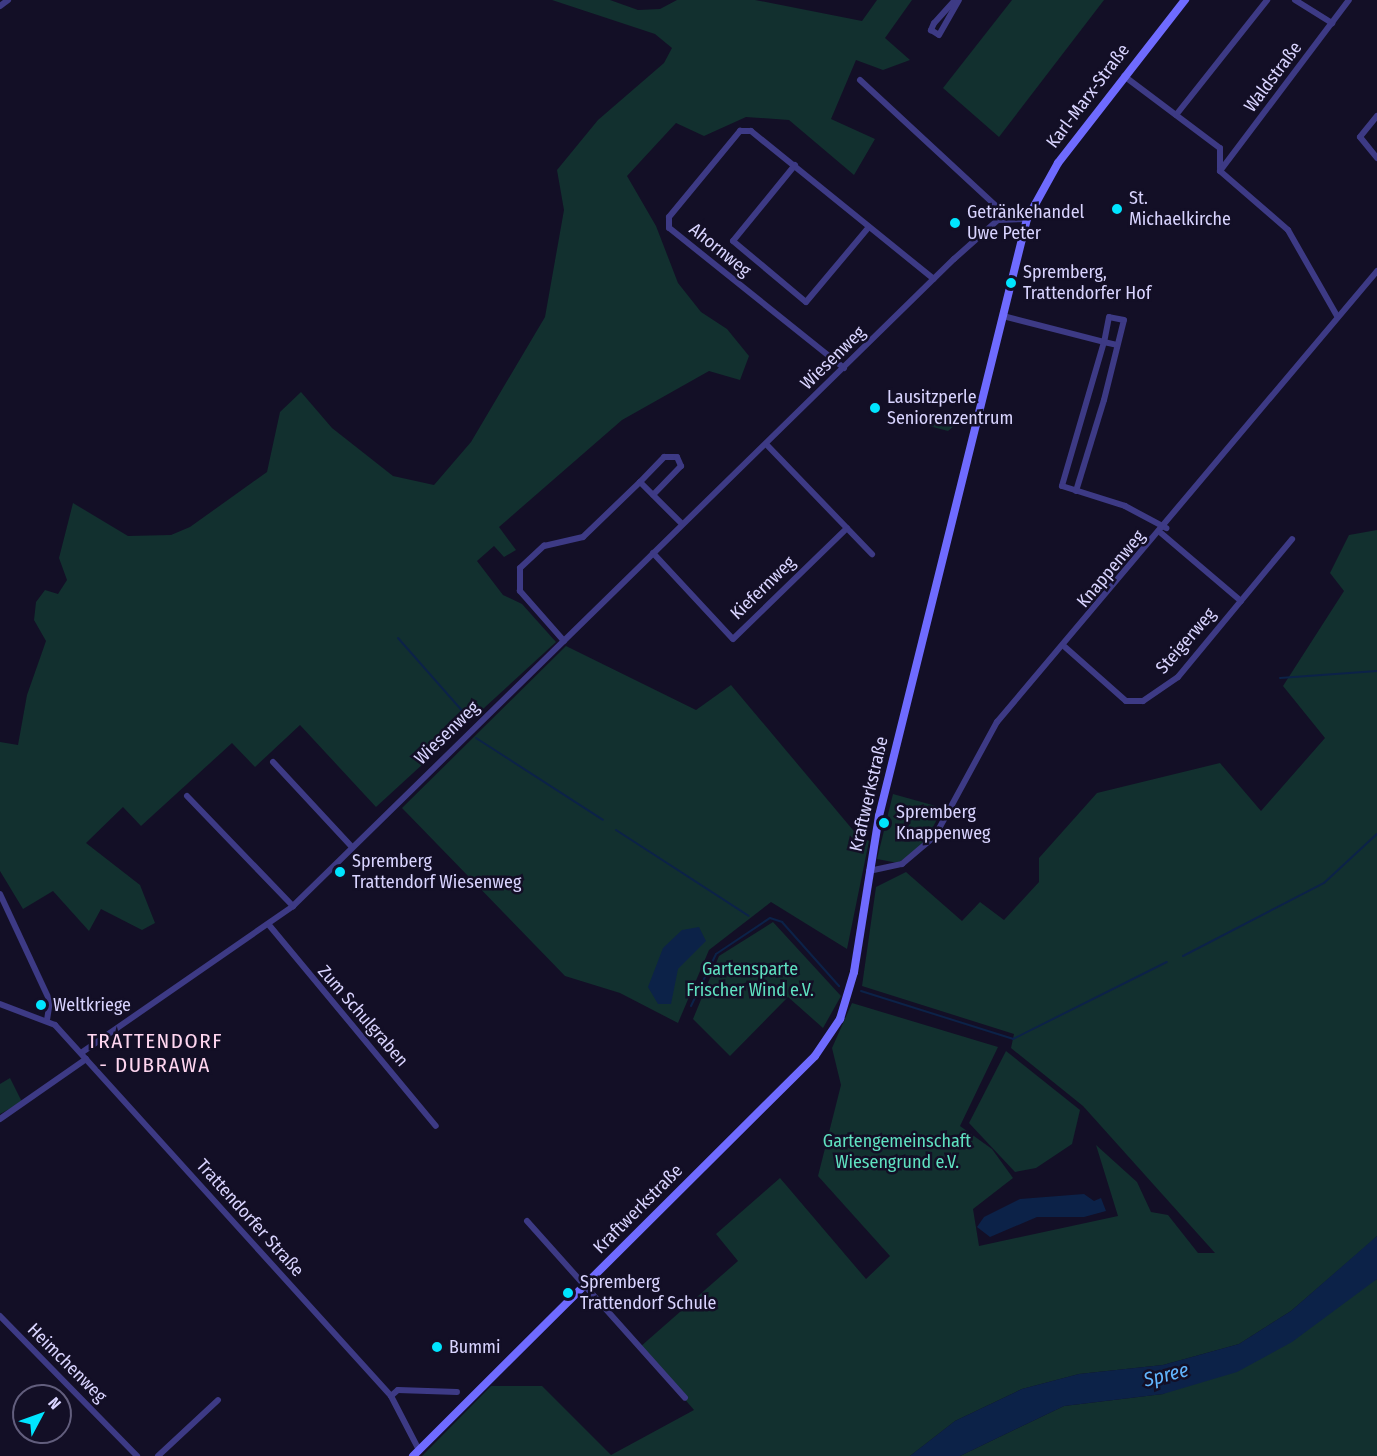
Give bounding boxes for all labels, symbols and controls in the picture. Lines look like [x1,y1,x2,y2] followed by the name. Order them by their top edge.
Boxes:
[1240,38,1306,116] street label: Waldstraße
[1042,40,1134,152] street label: Karl-Marx-Straße
[1129,188,1231,230] place label: St. Michaelkirche
[967,202,1084,244] place label: Getränkehandel Uwe Peter
[1110,202,1124,216] marker: St. Michaelkirche
[948,216,962,230] marker: Getränkehandel Uwe Peter
[685,219,755,281] street label: Ahornweg
[1023,262,1151,304] place label: Spremberg, Trattendorfer Hof
[1004,276,1018,290] marker: Spremberg, Trattendorfer Hof
[796,322,870,394] street label: Wiesenweg
[887,387,1013,430] place label: Lausitzperle Seniorenzentrum
[868,401,882,415] marker: Lausitzperle Seniorenzentrum
[1072,526,1150,612] street label: Knappenweg
[726,552,800,624] street label: Kiefernweg
[1151,604,1221,678] street label: Steigerweg
[410,697,484,769] street label: Wiesenweg
[845,734,893,854] street label: Kraftwerkstraße
[896,802,990,844] place label: Spremberg Knappenweg
[877,816,891,830] marker: Spremberg Knappenweg
[352,851,521,894] place label: Spremberg Trattendorf Wiesenweg
[333,865,347,879] marker: Spremberg Trattendorf Wiesenweg
[686,959,814,1002] park label: Gartensparte Frischer Wind e.V.
[313,961,413,1071] street label: Zum Schulgraben
[53,994,131,1016] place label: Weltkriege
[34,998,48,1012] marker: Weltkriege
[87,1028,223,1078] district label: TRATTENDORF - DUBRAWA
[823,1131,971,1174] park label: Gartengemeinschaft Wiesengrund e.V.
[192,1155,308,1281] street label: Trattendorfer Straße
[589,1160,687,1258] street label: Kraftwerkstraße
[580,1272,716,1314] place label: Spremberg Trattendorf Schule
[561,1286,575,1300] marker: Spremberg Trattendorf Schule
[23,1319,111,1407] street label: Heimchenweg
[449,1336,500,1358] place label: Bummi
[430,1340,444,1354] marker: Bummi
[1141,1358,1191,1392] water label: Spree
[12,1384,72,1444] north arrow
[44,1393,65,1413] text: N

